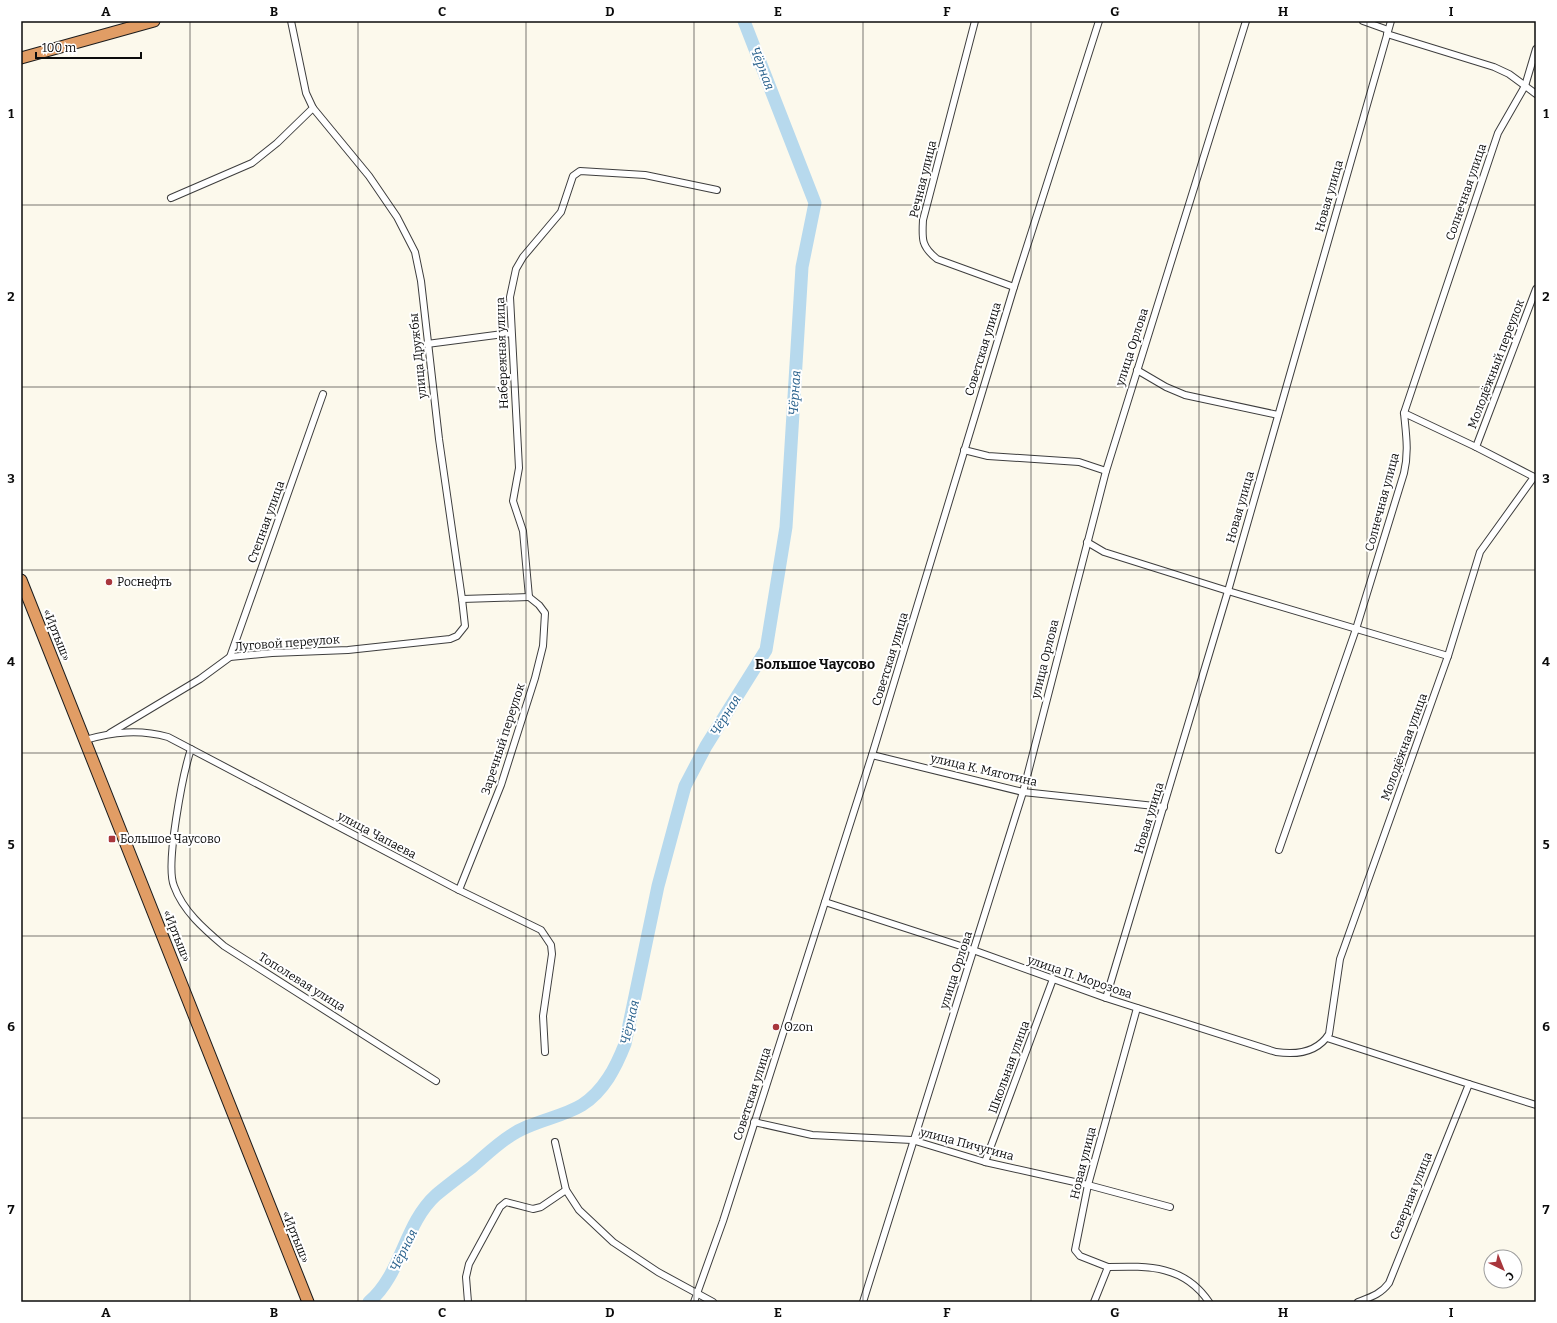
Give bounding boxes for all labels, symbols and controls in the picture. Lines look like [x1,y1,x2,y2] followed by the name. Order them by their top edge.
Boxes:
[101,4,111,19] text: A
[270,4,278,19] text: B
[438,4,446,19] text: C
[605,4,615,19] text: D
[774,4,782,19] text: E
[943,4,951,19] text: F
[1110,4,1120,19] text: G
[1278,4,1288,19] text: H
[1449,4,1454,19] text: I
[36,34,141,60] scale bar
[42,41,77,55] text: 100 m
[747,44,778,92] water label: Чёрная
[8,106,14,121] text: 1
[1543,106,1549,121] text: 1
[907,138,939,219] street label: Речная улица
[1443,141,1489,242] street label: Солнечная улица
[1312,158,1346,234] street label: Новая улица
[7,289,15,304] text: 2
[1542,289,1550,304] text: 2
[493,296,511,409] street label: Набережная улица
[1465,298,1527,430] street label: Молодёжный переулок
[962,300,1004,398] street label: Советская улица
[1113,306,1151,389] street label: улица Орлова
[406,312,430,400] street label: улица Дружбы
[785,370,804,416] water label: Чёрная
[1362,451,1402,553] street label: Солнечная улица
[1223,469,1257,545] street label: Новая улица
[7,471,15,486] text: 3
[1542,471,1550,486] text: 3
[245,479,288,565] street label: Степная улица
[117,575,172,589] place label: Роснефть
[104,577,114,587] marker: Роснефть
[40,607,74,663] street label: «Иртыш»
[869,610,911,708] street label: Советская улица
[1028,618,1062,701] street label: улица Орлова
[234,632,340,654] street label: Луговой переулок
[7,654,15,669] text: 4
[1542,654,1550,669] text: 4
[755,656,875,673] district label: Большое Чаусово
[478,681,528,797] street label: Заречный переулок
[1378,691,1430,803] street label: Молодёжная улица
[707,692,744,738] water label: Чёрная
[928,751,1039,789] street label: улица К. Мяготина
[1131,780,1167,855] street label: Новая улица
[334,808,419,862] street label: улица Чапаева
[120,832,221,846] place label: Большое Чаусово
[107,834,117,844] marker: Большое Чаусово
[7,837,15,852] text: 5
[1542,837,1550,852] text: 5
[160,908,194,964] street label: «Иртыш»
[937,929,975,1012] street label: улица Орлова
[256,950,348,1014] street label: Тополевая улица
[1025,952,1135,1002] street label: улица П. Морозова
[617,998,642,1046] water label: Чёрная
[986,1018,1032,1115] street label: Школьная улица
[7,1019,15,1034] text: 6
[1542,1019,1550,1034] text: 6
[784,1020,814,1034] place label: Ozon
[771,1022,781,1032] marker: Ozon
[730,1045,774,1142] street label: Советская улица
[918,1125,1016,1163] street label: улица Пичугина
[1067,1125,1099,1201] street label: Новая улица
[1387,1150,1435,1242] street label: Северная улица
[8,1202,15,1217] text: 7
[1543,1202,1550,1217] text: 7
[279,1209,313,1265] street label: «Иртыш»
[387,1226,420,1274] water label: Чёрная
[1483,1249,1523,1289] north arrow
[1502,1269,1516,1283] text: С
[101,1305,111,1320] text: A
[270,1305,278,1320] text: B
[438,1305,446,1320] text: C
[605,1305,615,1320] text: D
[774,1305,782,1320] text: E
[943,1305,951,1320] text: F
[1110,1305,1120,1320] text: G
[1278,1305,1288,1320] text: H
[1449,1305,1454,1320] text: I

